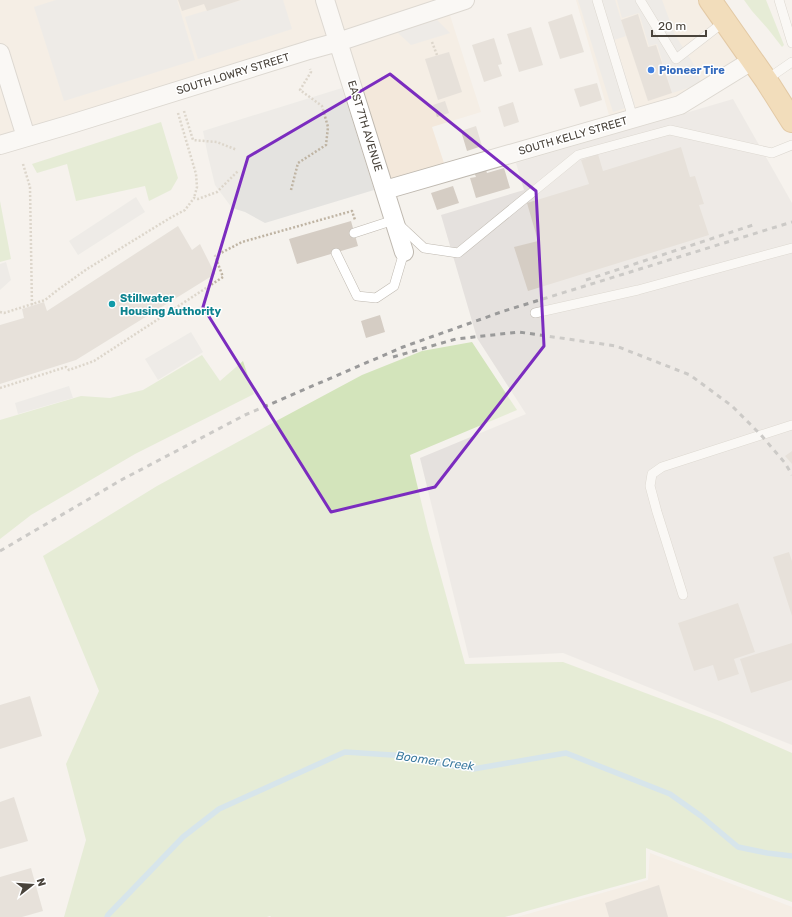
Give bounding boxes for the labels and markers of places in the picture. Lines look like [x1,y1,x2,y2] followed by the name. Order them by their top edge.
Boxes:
[659,64,725,77] place label: Pioneer Tire
[646,65,656,75] marker: Pioneer Tire
[120,292,221,318] place label: Stillwater Housing Authority
[107,299,117,309] marker: Stillwater Housing Authority

